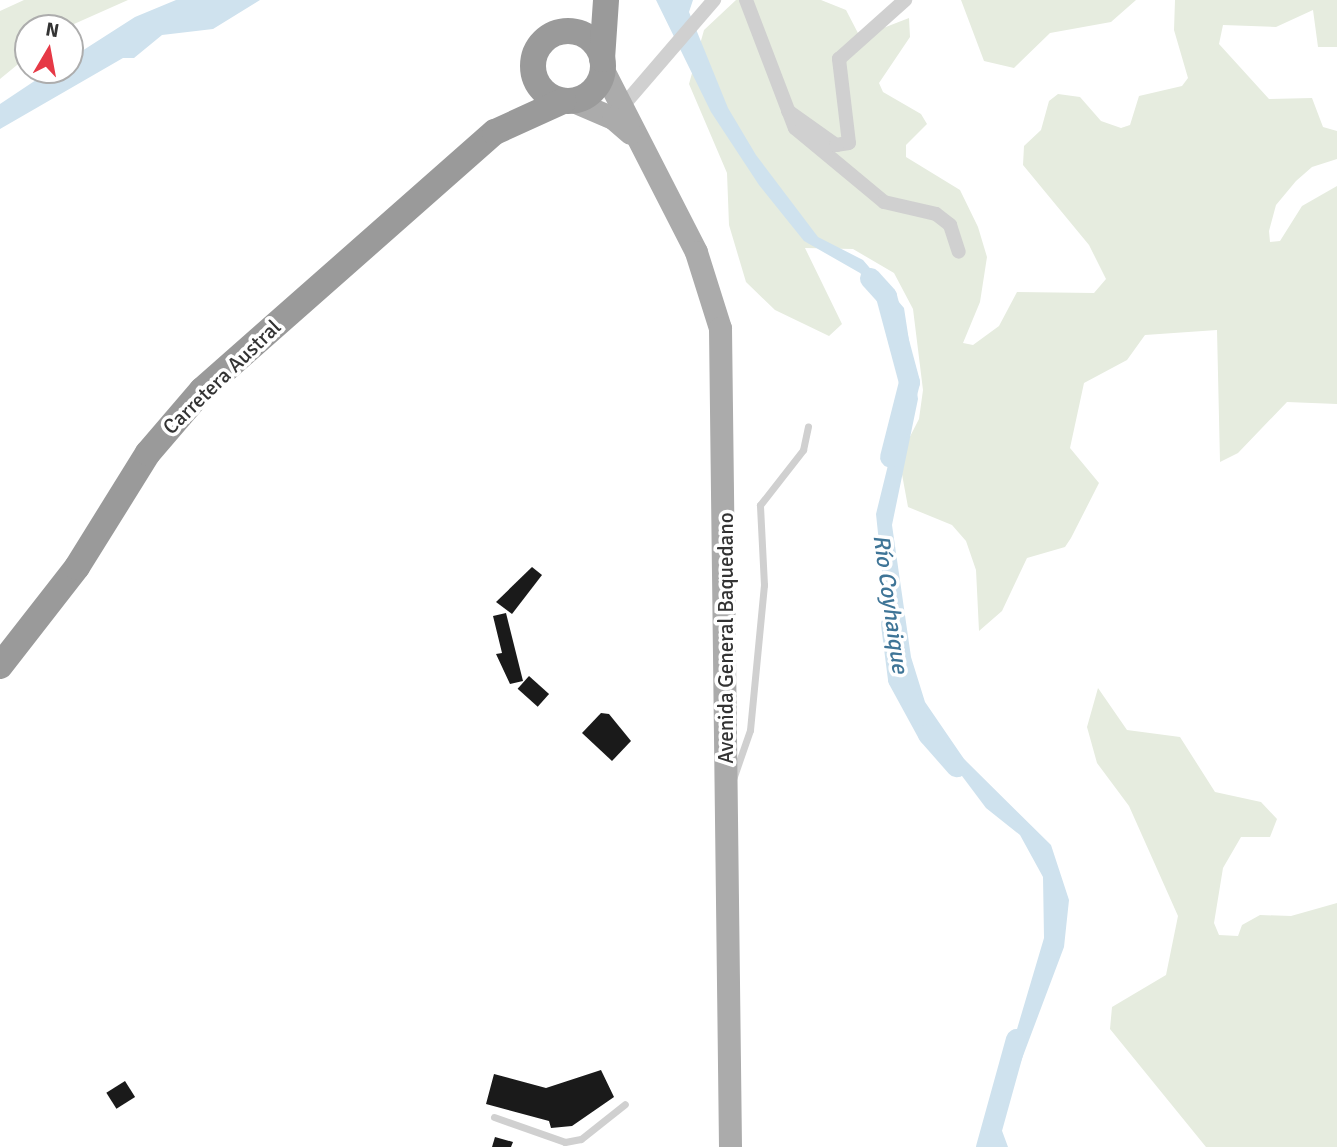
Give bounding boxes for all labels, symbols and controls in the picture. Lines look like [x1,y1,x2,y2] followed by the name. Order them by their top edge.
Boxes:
[14,14,84,84] north arrow
[44,17,61,43] text: N
[158,314,286,440] street label: Carretera Austral
[713,512,739,764] street label: Avenida General Baquedano
[867,533,913,675] water label: Río Coyhaique

